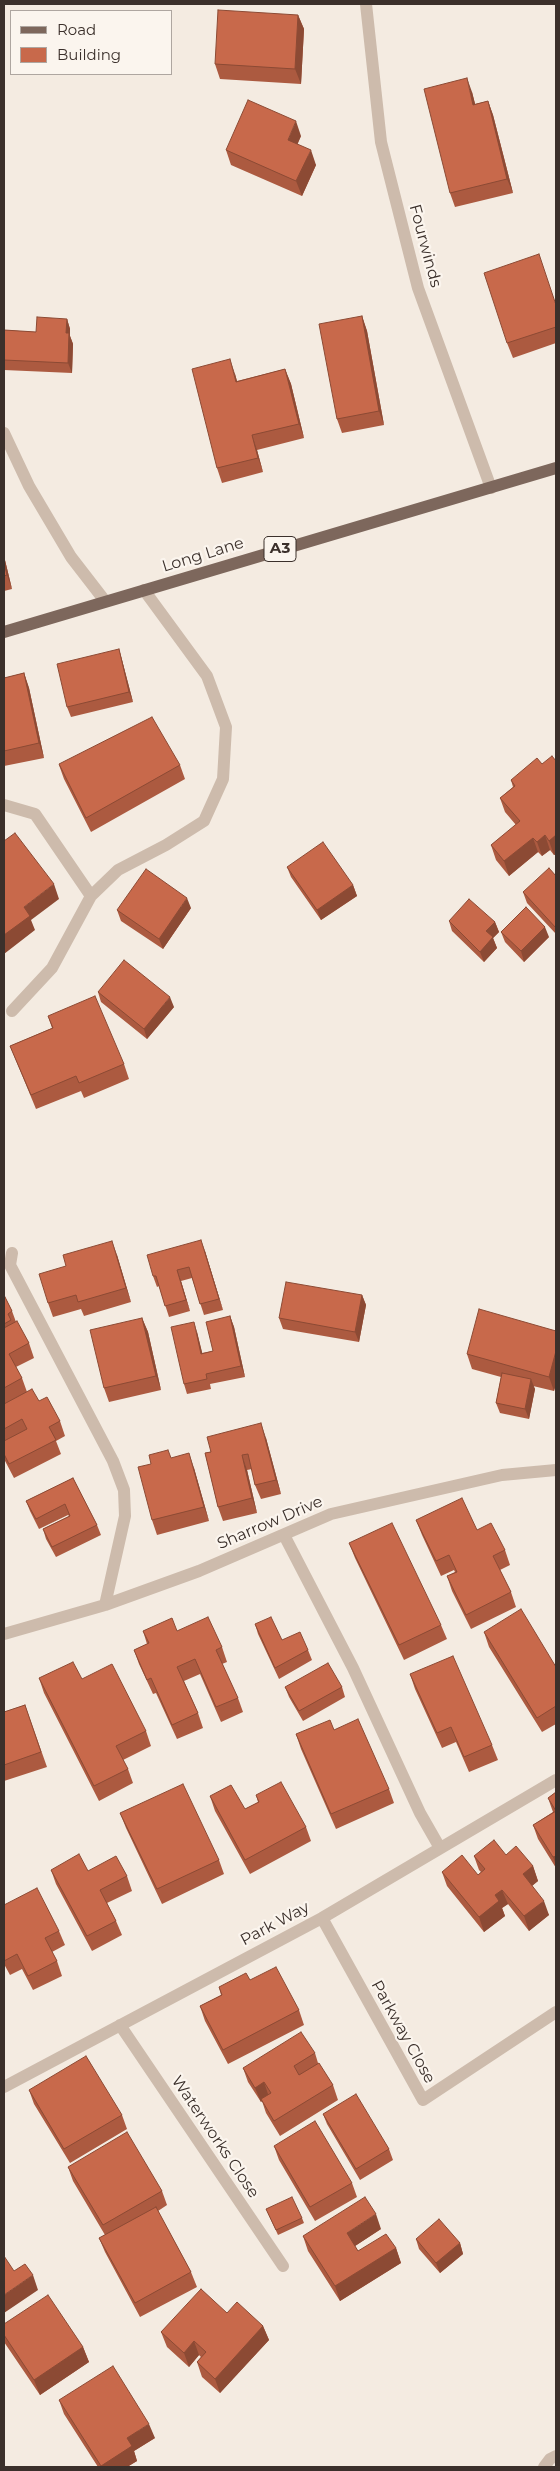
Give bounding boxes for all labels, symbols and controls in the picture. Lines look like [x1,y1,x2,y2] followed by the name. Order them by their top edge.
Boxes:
[10,10,172,75] legend
[57,20,96,39] text: Road
[57,45,121,64] text: Building
[405,202,445,290] street label: Fourwinds
[160,533,246,577] street label: Long Lane
[264,536,296,562] road number: A3
[214,1492,326,1554] street label: Sharrow Drive
[237,1898,313,1950] street label: Park Way
[367,1977,439,2087] street label: Parkway Close
[167,2072,263,2202] street label: Waterworks Close

